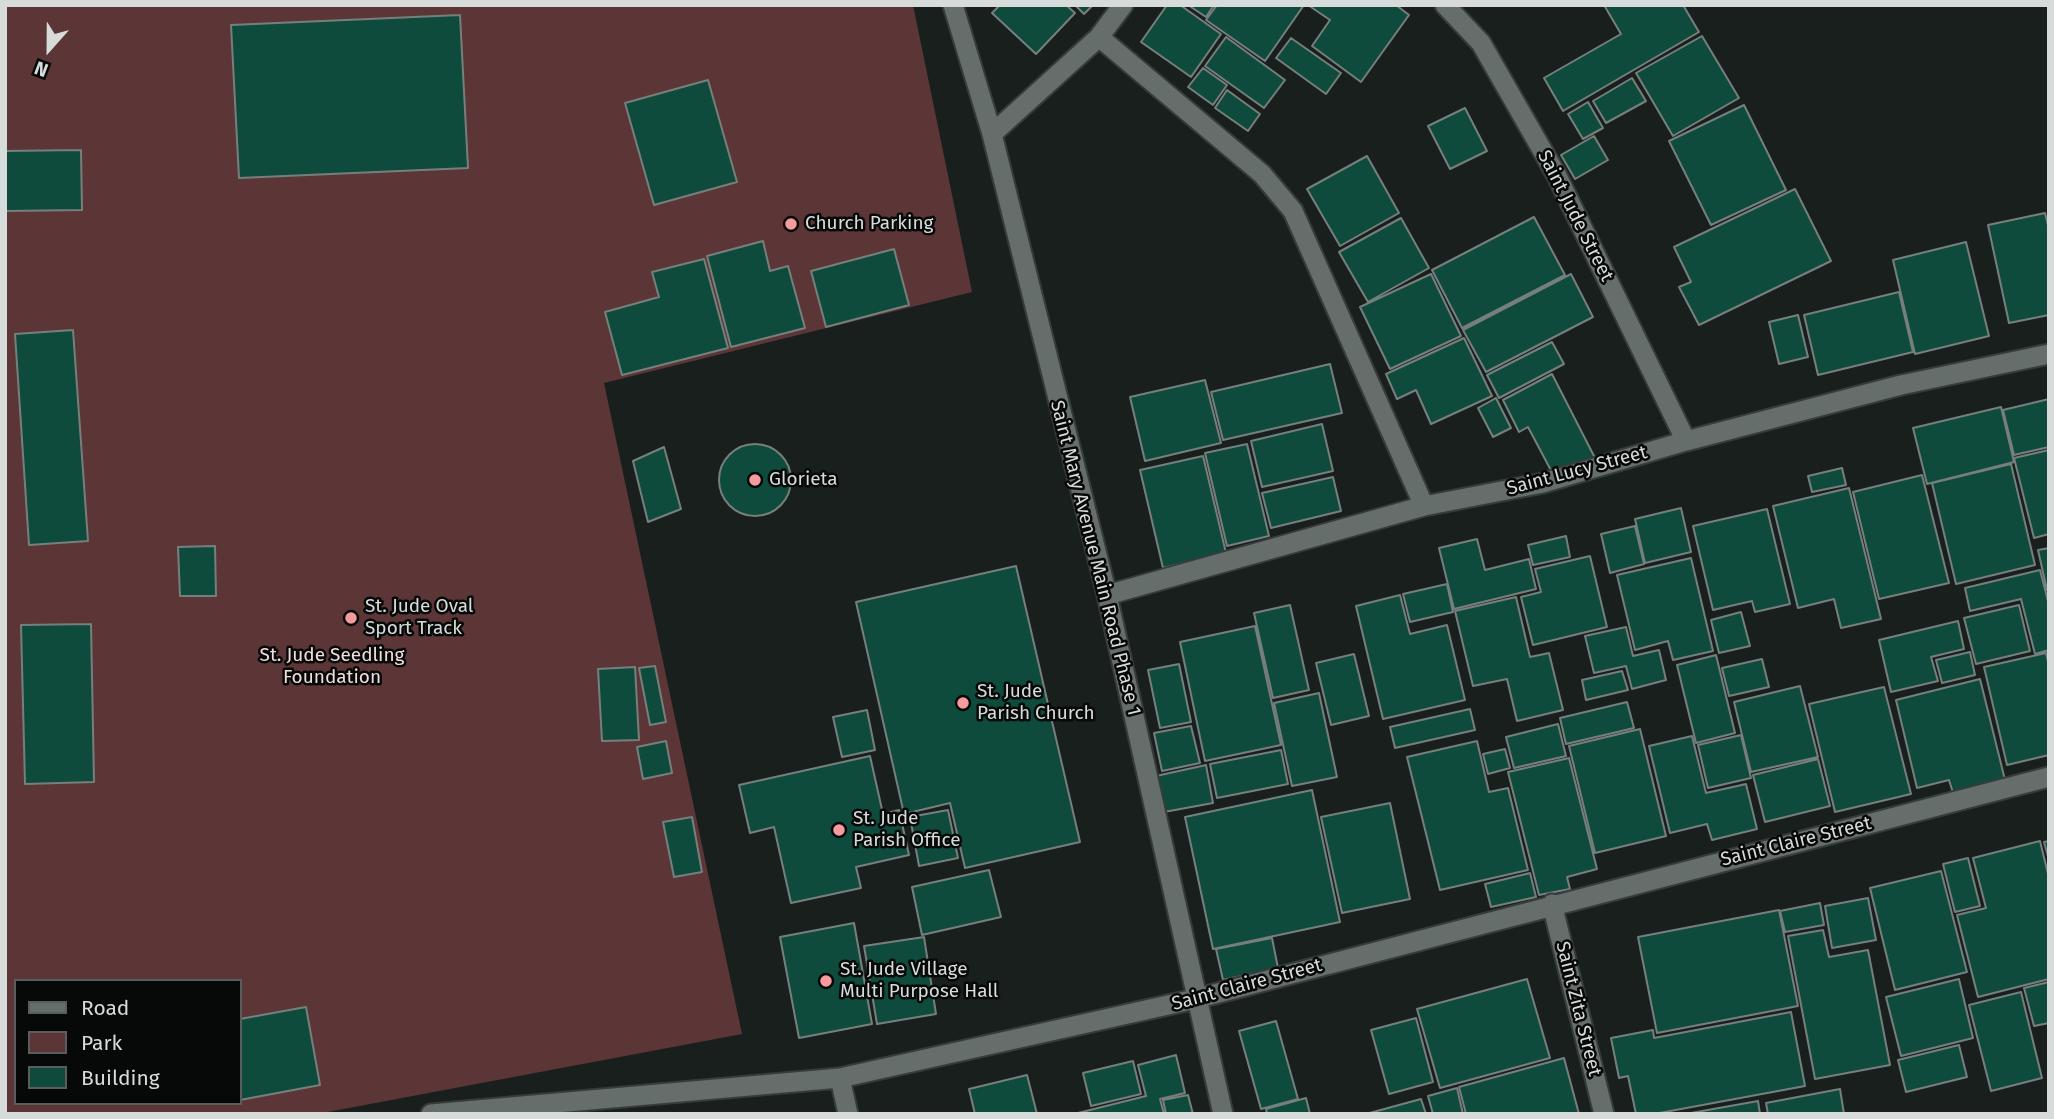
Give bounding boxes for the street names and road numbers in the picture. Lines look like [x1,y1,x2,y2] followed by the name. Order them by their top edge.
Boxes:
[1532,147,1618,285] street label: Saint Jude Street
[1045,398,1145,718] street label: Saint Mary Avenue Main Road Phase 1
[1504,441,1650,501] street label: Saint Lucy Street
[1718,812,1874,872] street label: Saint Claire Street
[1550,939,1606,1079] street label: Saint Zita Street
[1169,954,1325,1016] street label: Saint Claire Street

